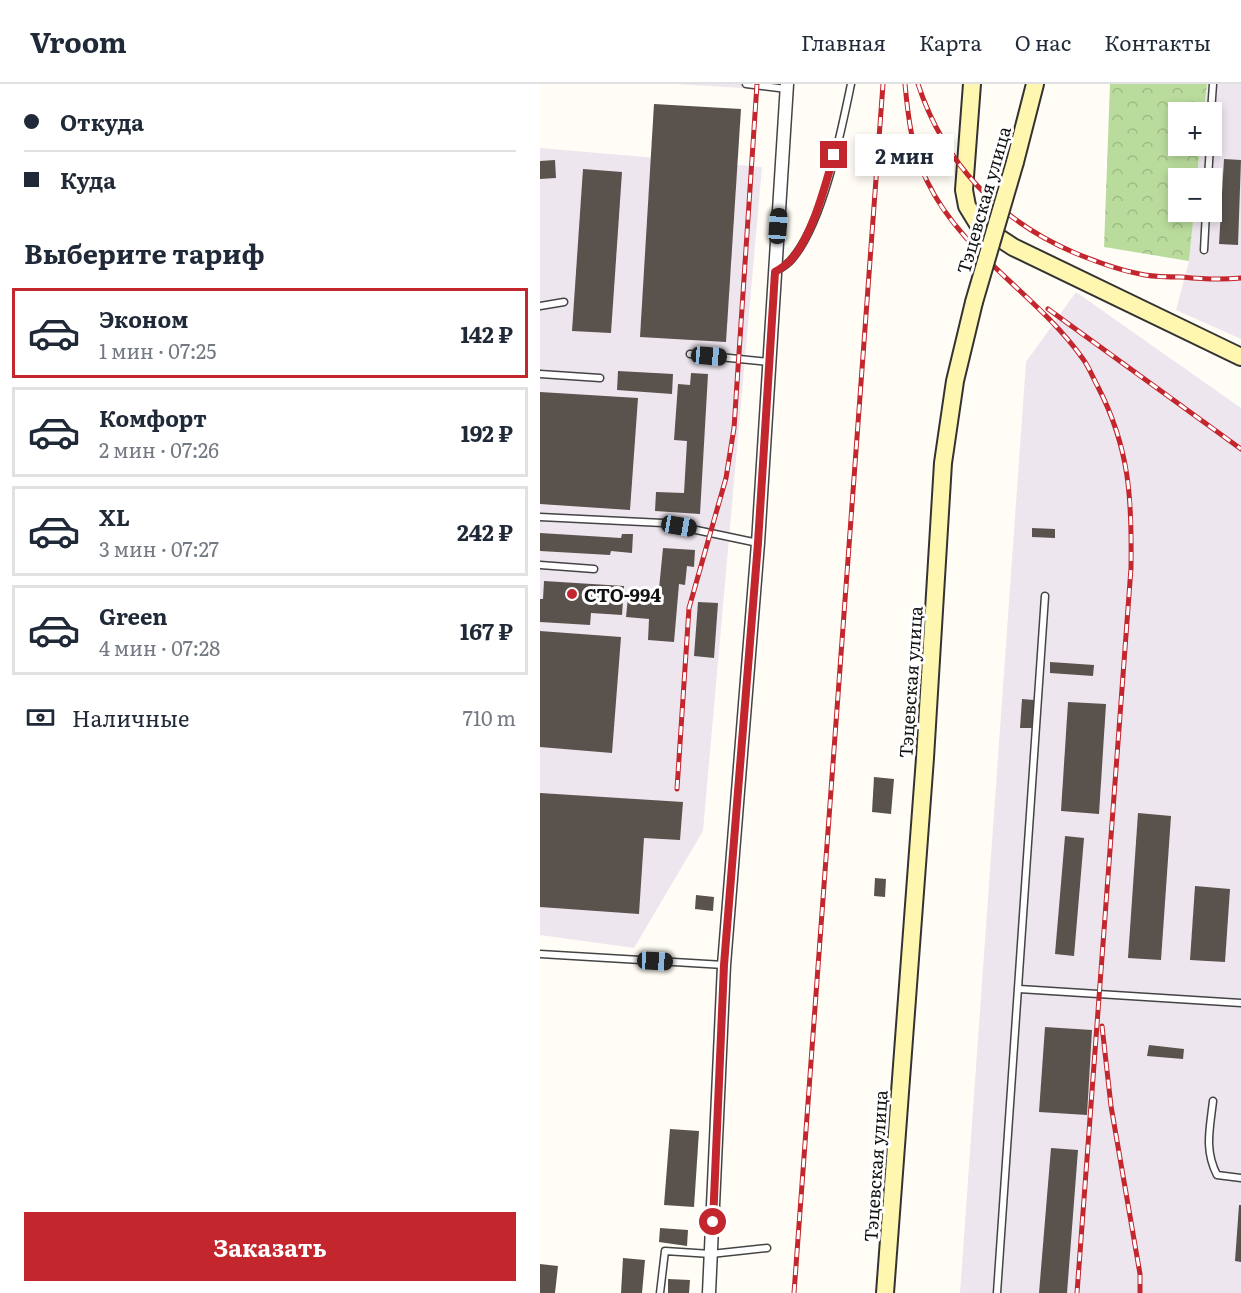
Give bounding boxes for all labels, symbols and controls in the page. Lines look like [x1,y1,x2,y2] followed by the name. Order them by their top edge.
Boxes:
[30,20,127,62] text: Vroom
[801,26,886,57] text: Главная
[919,26,982,57] text: Карта
[1015,26,1071,57] text: О нас
[1104,26,1211,57] text: Контакты
[1168,102,1222,222] map controls
[1168,102,1222,156] button: +
[60,105,144,138] text: Откуда
[949,123,1017,277] street label: Тэцевская улица
[855,134,954,176] callout: 2 мин
[875,140,934,170] text: 2 мин
[820,141,847,168] route end
[60,163,116,196] text: Куда
[1168,168,1222,222] button: −
[768,207,788,245] car
[24,232,265,272] text: Выберите тариф
[99,302,188,335] text: Эконом
[27,306,81,360] icon: car
[461,317,513,350] text: 142 ₽
[99,335,216,365] text: 1 мин · 07:25
[690,345,728,367] car
[99,401,207,434] text: Комфорт
[27,405,81,459] icon: car
[461,416,513,449] text: 192 ₽
[99,434,219,464] text: 2 мин · 07:26
[99,500,130,533] text: XL
[27,504,81,558] icon: car
[660,514,698,538] car
[457,515,513,548] text: 242 ₽
[99,533,219,563] text: 3 мин · 07:27
[584,581,661,608] place label: СТО-994
[565,587,579,601] marker: СТО-994
[99,599,168,632] text: Green
[27,603,81,657] icon: car
[891,605,929,759] street label: Тэцевская улица
[460,614,513,647] text: 167 ₽
[99,632,220,662] text: 4 мин · 07:28
[24,701,57,734] icon: cash
[72,701,190,734] text: Наличные
[463,702,516,732] text: 710 m
[637,951,673,971] car
[856,1089,894,1243] street label: Тэцевская улица
[699,1208,726,1235] route start
[24,1212,516,1281] button: Заказать

